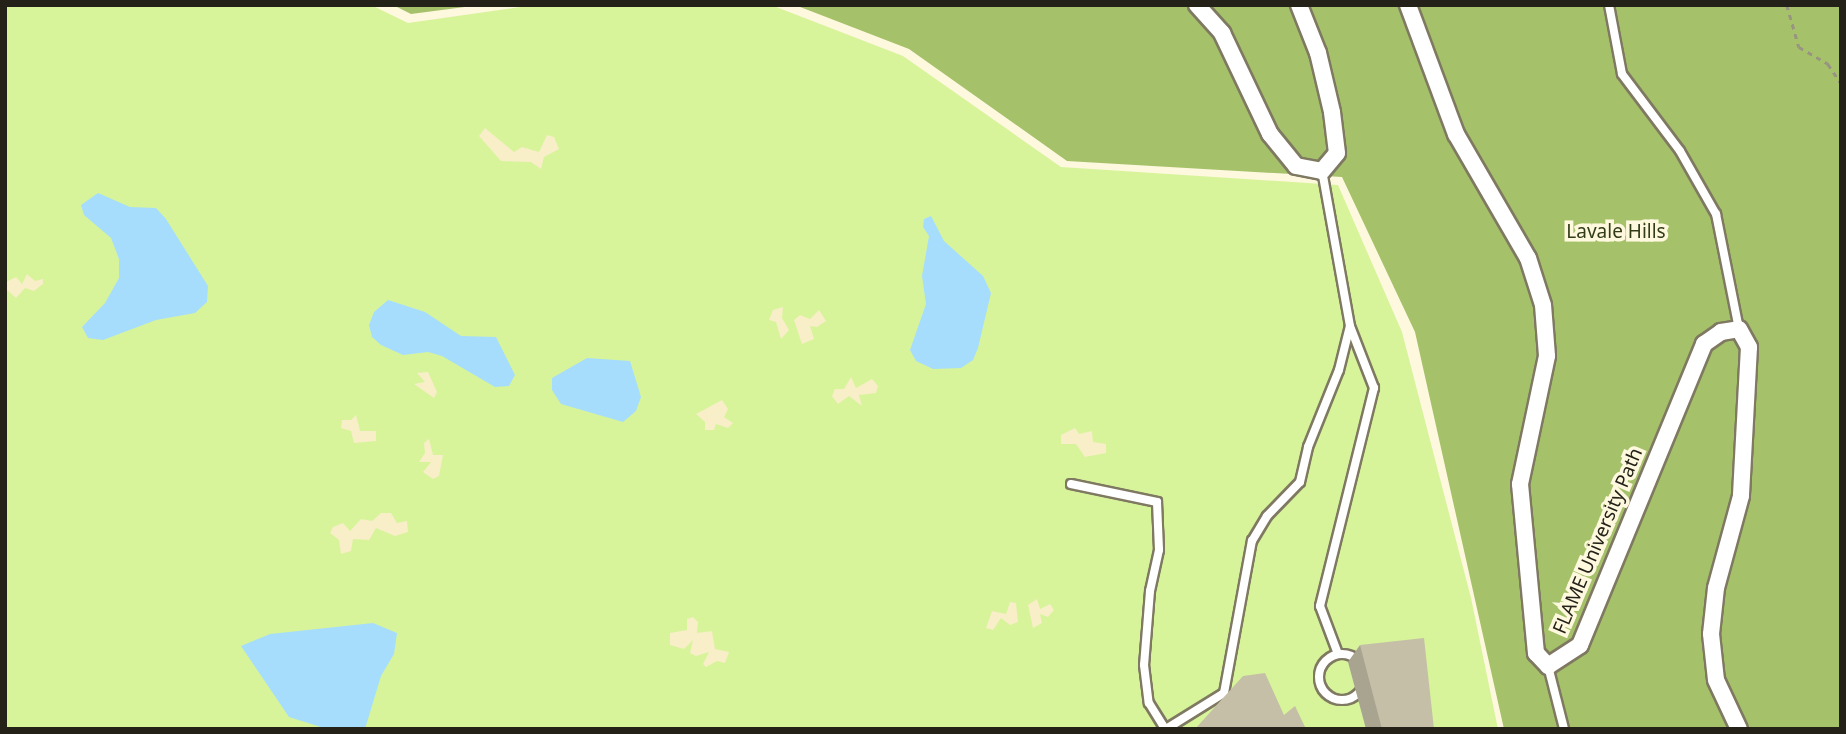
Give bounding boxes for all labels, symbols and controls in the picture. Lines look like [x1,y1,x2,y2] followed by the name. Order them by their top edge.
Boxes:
[1566,221,1666,243] park label: Lavale Hills
[1548,445,1648,637] street label: FLAME University Path

